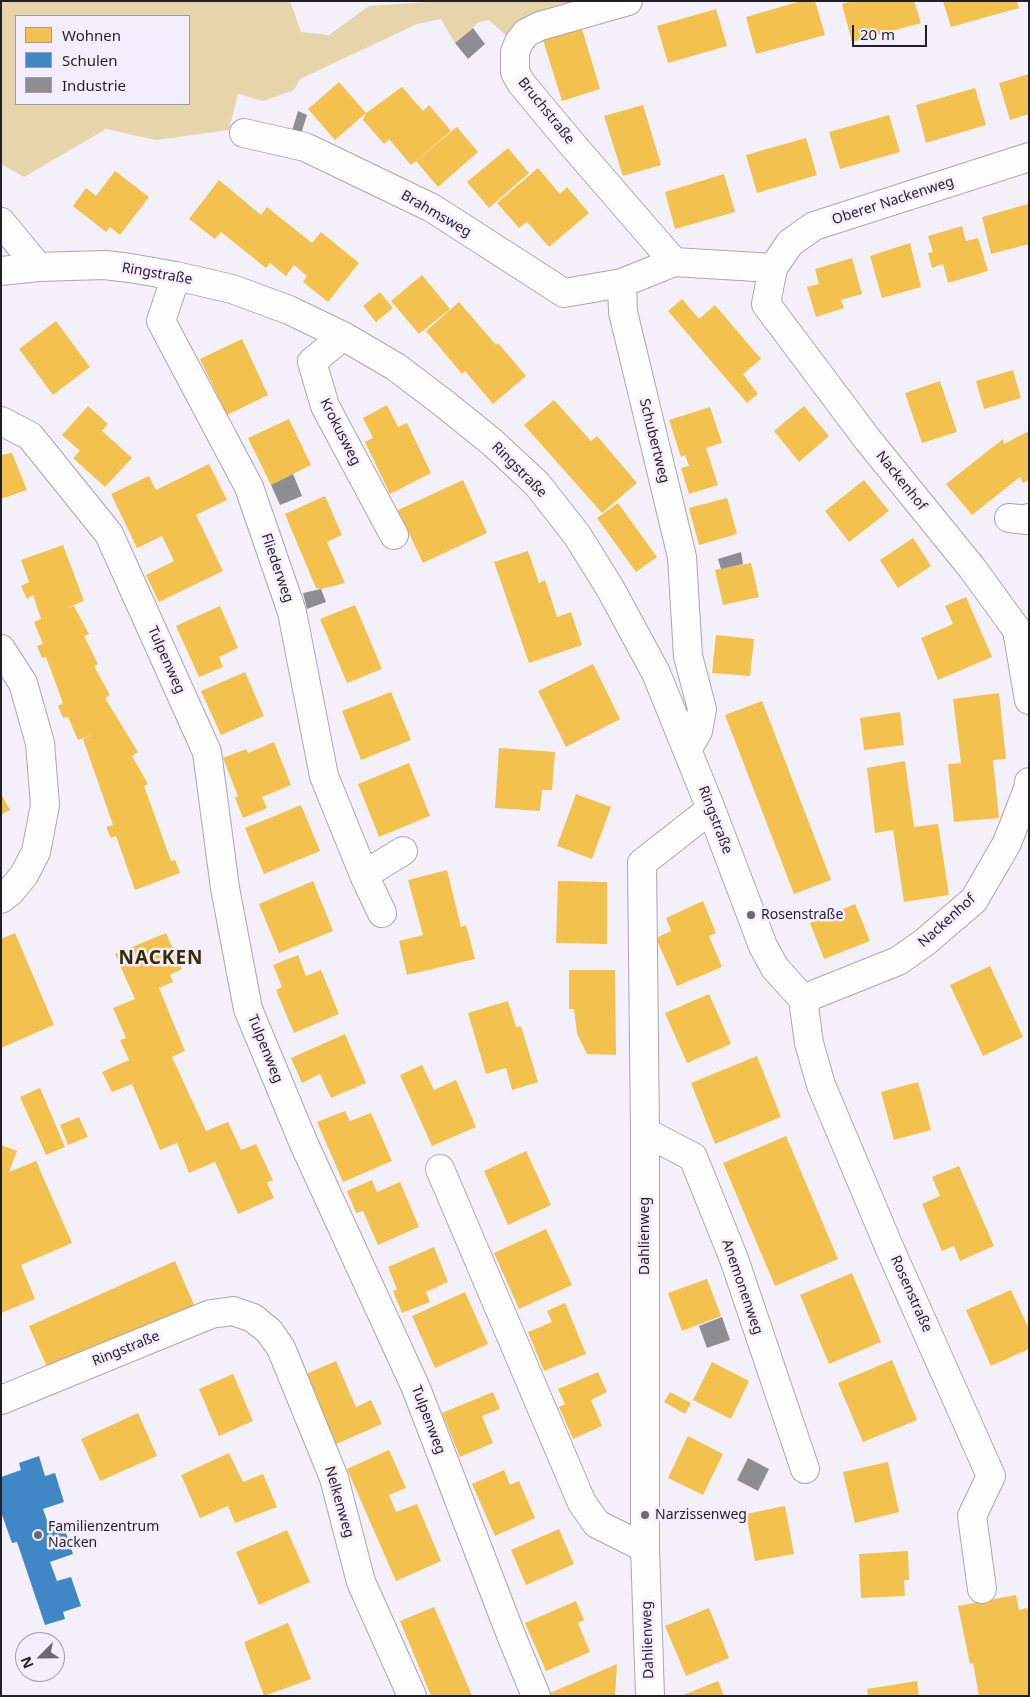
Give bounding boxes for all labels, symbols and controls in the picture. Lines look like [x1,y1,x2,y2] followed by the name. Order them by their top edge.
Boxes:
[15,15,190,105] legend
[855,15,930,47] scale bar
[860,24,895,44] text: 20 m
[62,25,121,45] text: Wohnen
[62,50,118,70] text: Schulen
[514,74,578,148] street label: Bruchstraße
[62,75,126,95] text: Industrie
[830,173,956,229] street label: Oberer Nackenweg
[398,187,474,241] street label: Brahmsweg
[120,260,194,288] street label: Ringstraße
[316,396,364,468] street label: Krokusweg
[635,397,673,485] street label: Schubertweg
[488,439,550,501] street label: Ringstraße
[872,448,930,514] street label: Nackenhof
[257,531,297,605] street label: Fliederweg
[144,624,188,696] street label: Tulpenweg
[694,784,736,856] street label: Ringstraße
[915,891,979,951] street label: Nackenhof
[761,907,843,923] place label: Rosenstraße
[745,909,757,921] marker: Rosenstraße
[118,948,204,970] district label: NACKEN
[244,1012,286,1086] street label: Tulpenweg
[637,1197,653,1275] street label: Dahlienweg
[718,1237,766,1337] street label: Anemonenweg
[887,1253,935,1335] street label: Rosenstraße
[90,1328,162,1370] street label: Ringstraße
[407,1383,449,1457] street label: Tulpenweg
[321,1464,357,1540] street label: Nelkenweg
[655,1507,747,1523] place label: Narzissenweg
[639,1509,651,1521] marker: Narzissenweg
[48,1519,159,1551] place label: Familienzentrum Nacken
[32,1529,44,1541] marker: Familienzentrum Nacken
[638,1601,658,1679] street label: Dahlienweg
[15,1632,65,1682] north arrow
[16,1654,38,1672] text: N

